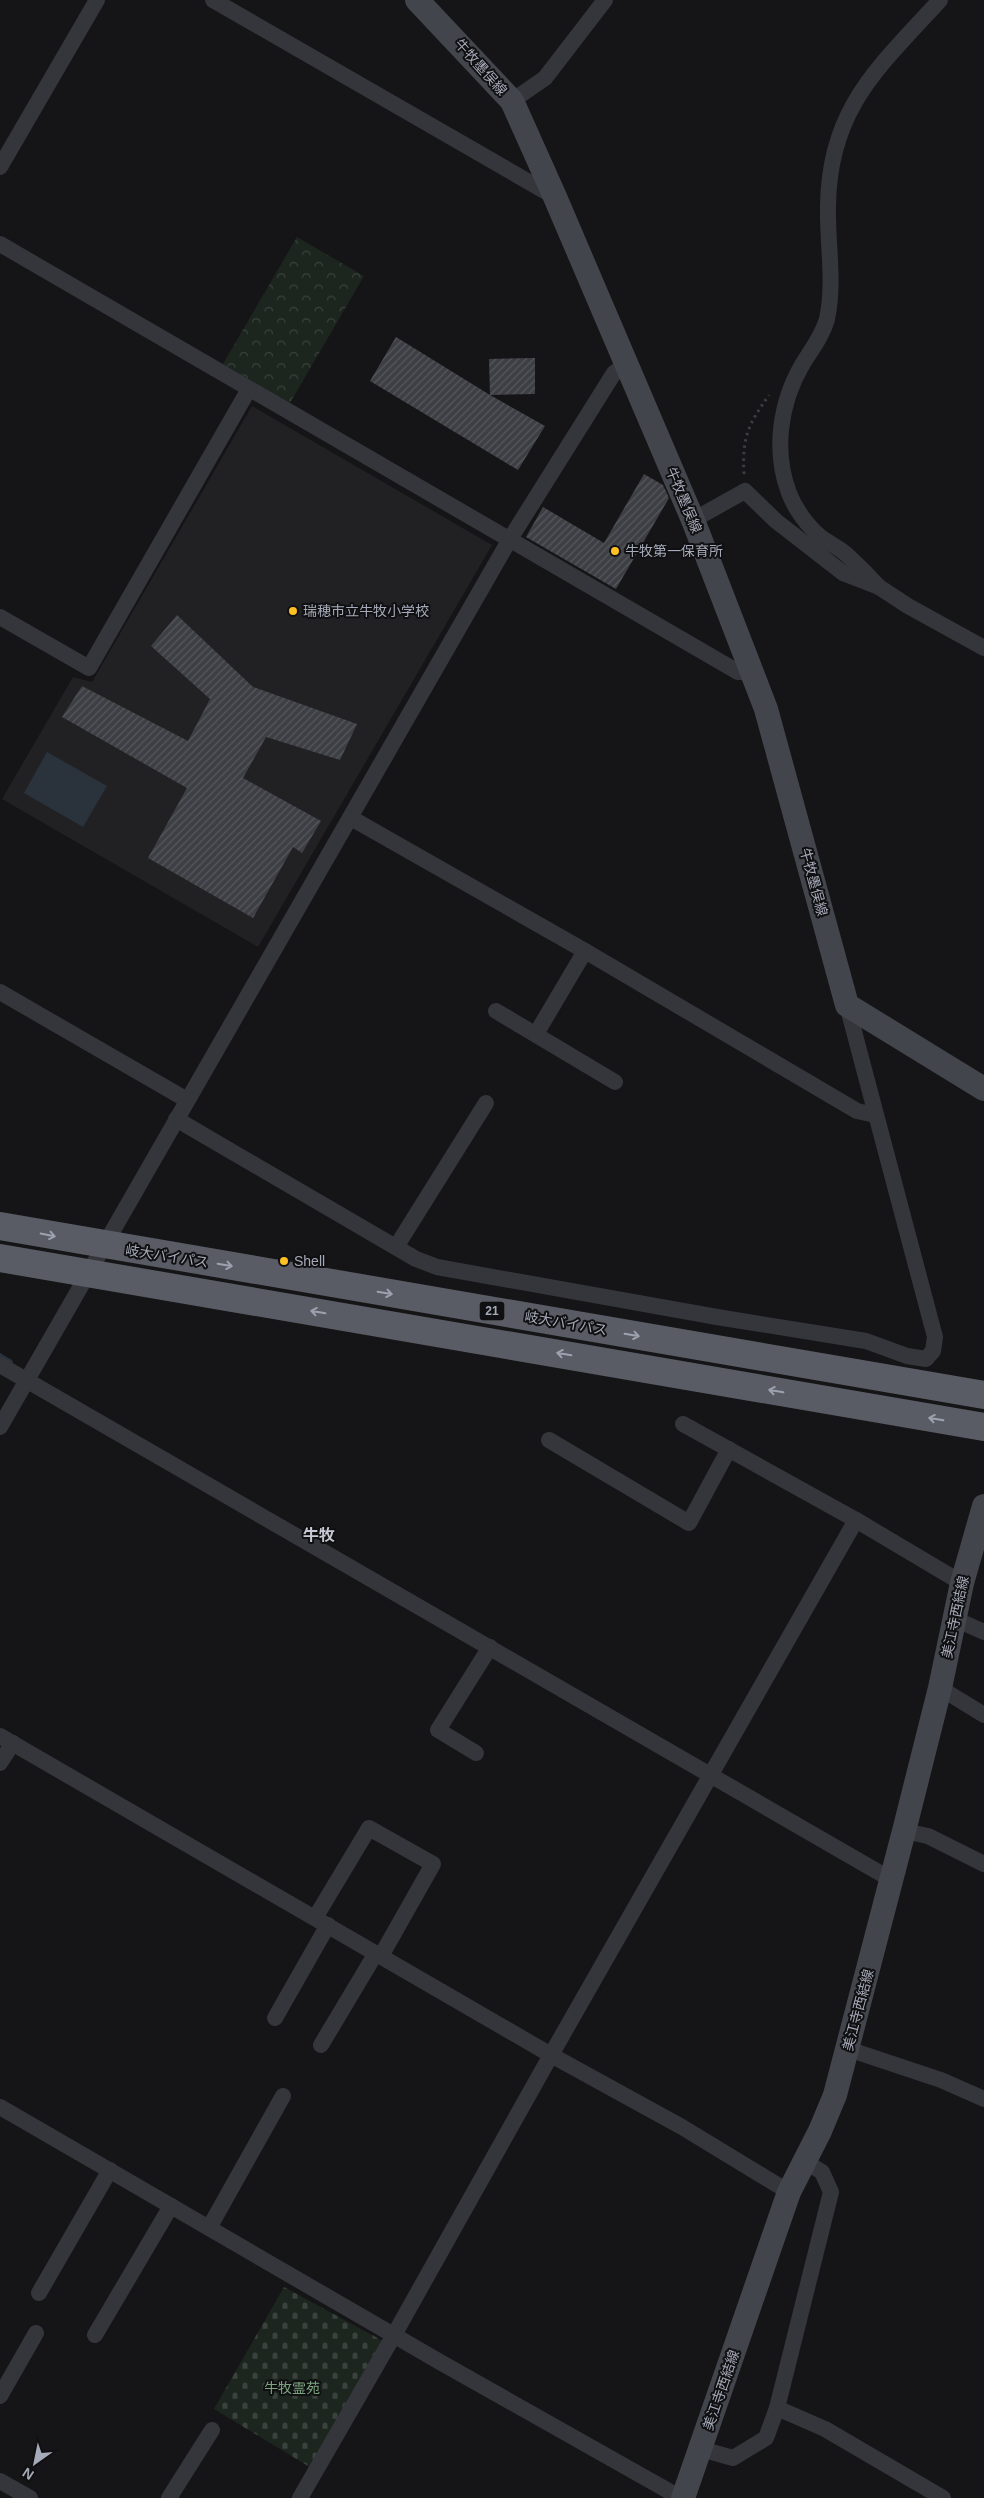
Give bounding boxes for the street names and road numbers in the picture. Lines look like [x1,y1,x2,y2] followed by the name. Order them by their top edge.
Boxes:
[452,36,510,98] street label: 牛牧墨俣線
[663,465,705,535] street label: 牛牧墨俣線
[797,846,831,918] street label: 牛牧墨俣線
[124,1242,210,1270] street label: 岐大バイパス
[480,1302,504,1320] road number: 21
[523,1308,609,1338] street label: 岐大バイパス
[938,1574,972,1660] street label: 美江寺西結線
[839,1967,877,2053] street label: 美江寺西結線
[700,2348,742,2432] street label: 美江寺西結線

